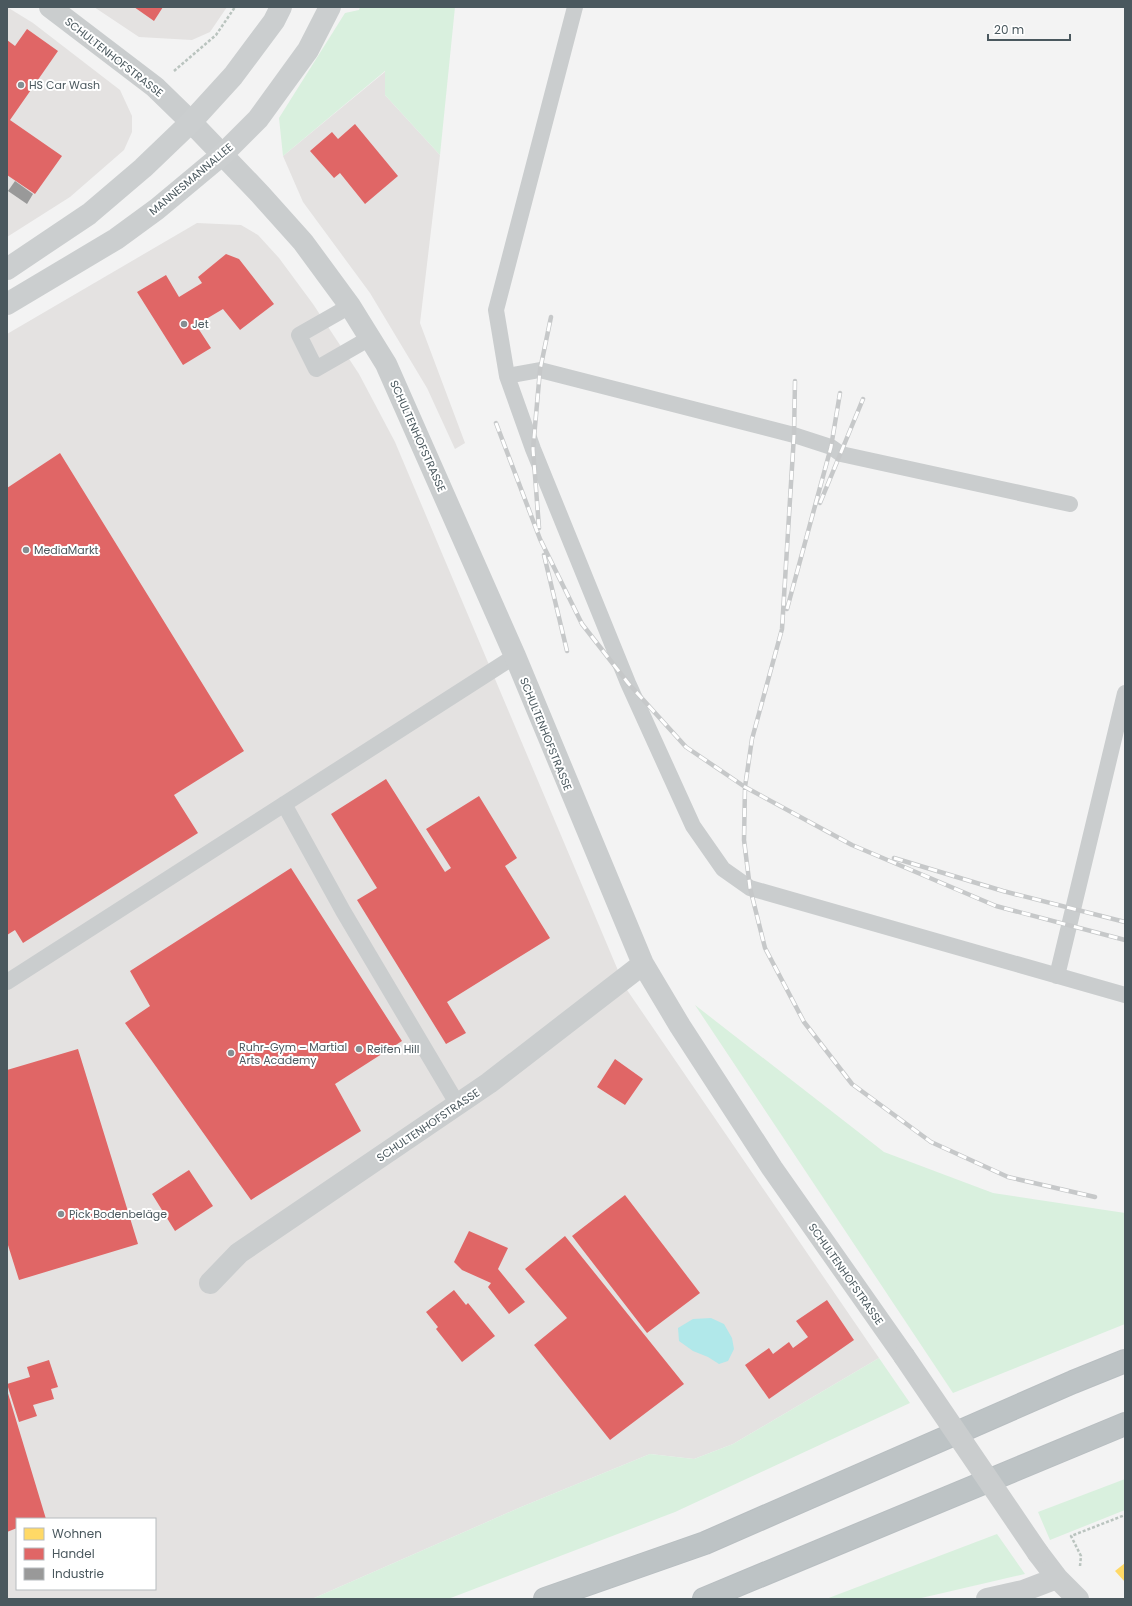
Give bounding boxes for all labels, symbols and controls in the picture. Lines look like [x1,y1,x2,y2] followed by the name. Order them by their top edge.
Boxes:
[61,13,167,101] street label: SCHULTENHOFSTRASSE
[988,16,1070,42] scale bar
[994,21,1024,38] text: 20 m
[29,77,100,93] place label: HS Car Wash
[16,80,26,90] marker: HS Car Wash
[146,139,236,219] street label: MANNESMANNALLEE
[192,316,209,332] place label: Jet
[179,319,189,329] marker: Jet
[386,378,450,494] street label: SCHULTENHOFSTRASSE
[34,542,99,558] place label: MediaMarkt
[21,545,31,555] marker: MediaMarkt
[516,675,576,793] street label: SCHULTENHOFSTRASSE
[239,1039,347,1068] place label: Ruhr-Gym – Martial Arts Academy
[367,1041,419,1057] place label: Reifen Hill
[354,1044,364,1054] marker: Reifen Hill
[226,1048,236,1058] marker: Ruhr-Gym – Martial Arts Academy
[373,1085,483,1165] street label: SCHULTENHOFSTRASSE
[69,1206,167,1222] place label: Pick Bodenbeläge
[56,1209,66,1219] marker: Pick Bodenbeläge
[805,1220,887,1328] street label: SCHULTENHOFSTRASSE
[16,1518,156,1590] legend
[52,1525,102,1542] text: Wohnen
[52,1545,95,1562] text: Handel
[52,1565,104,1582] text: Industrie

